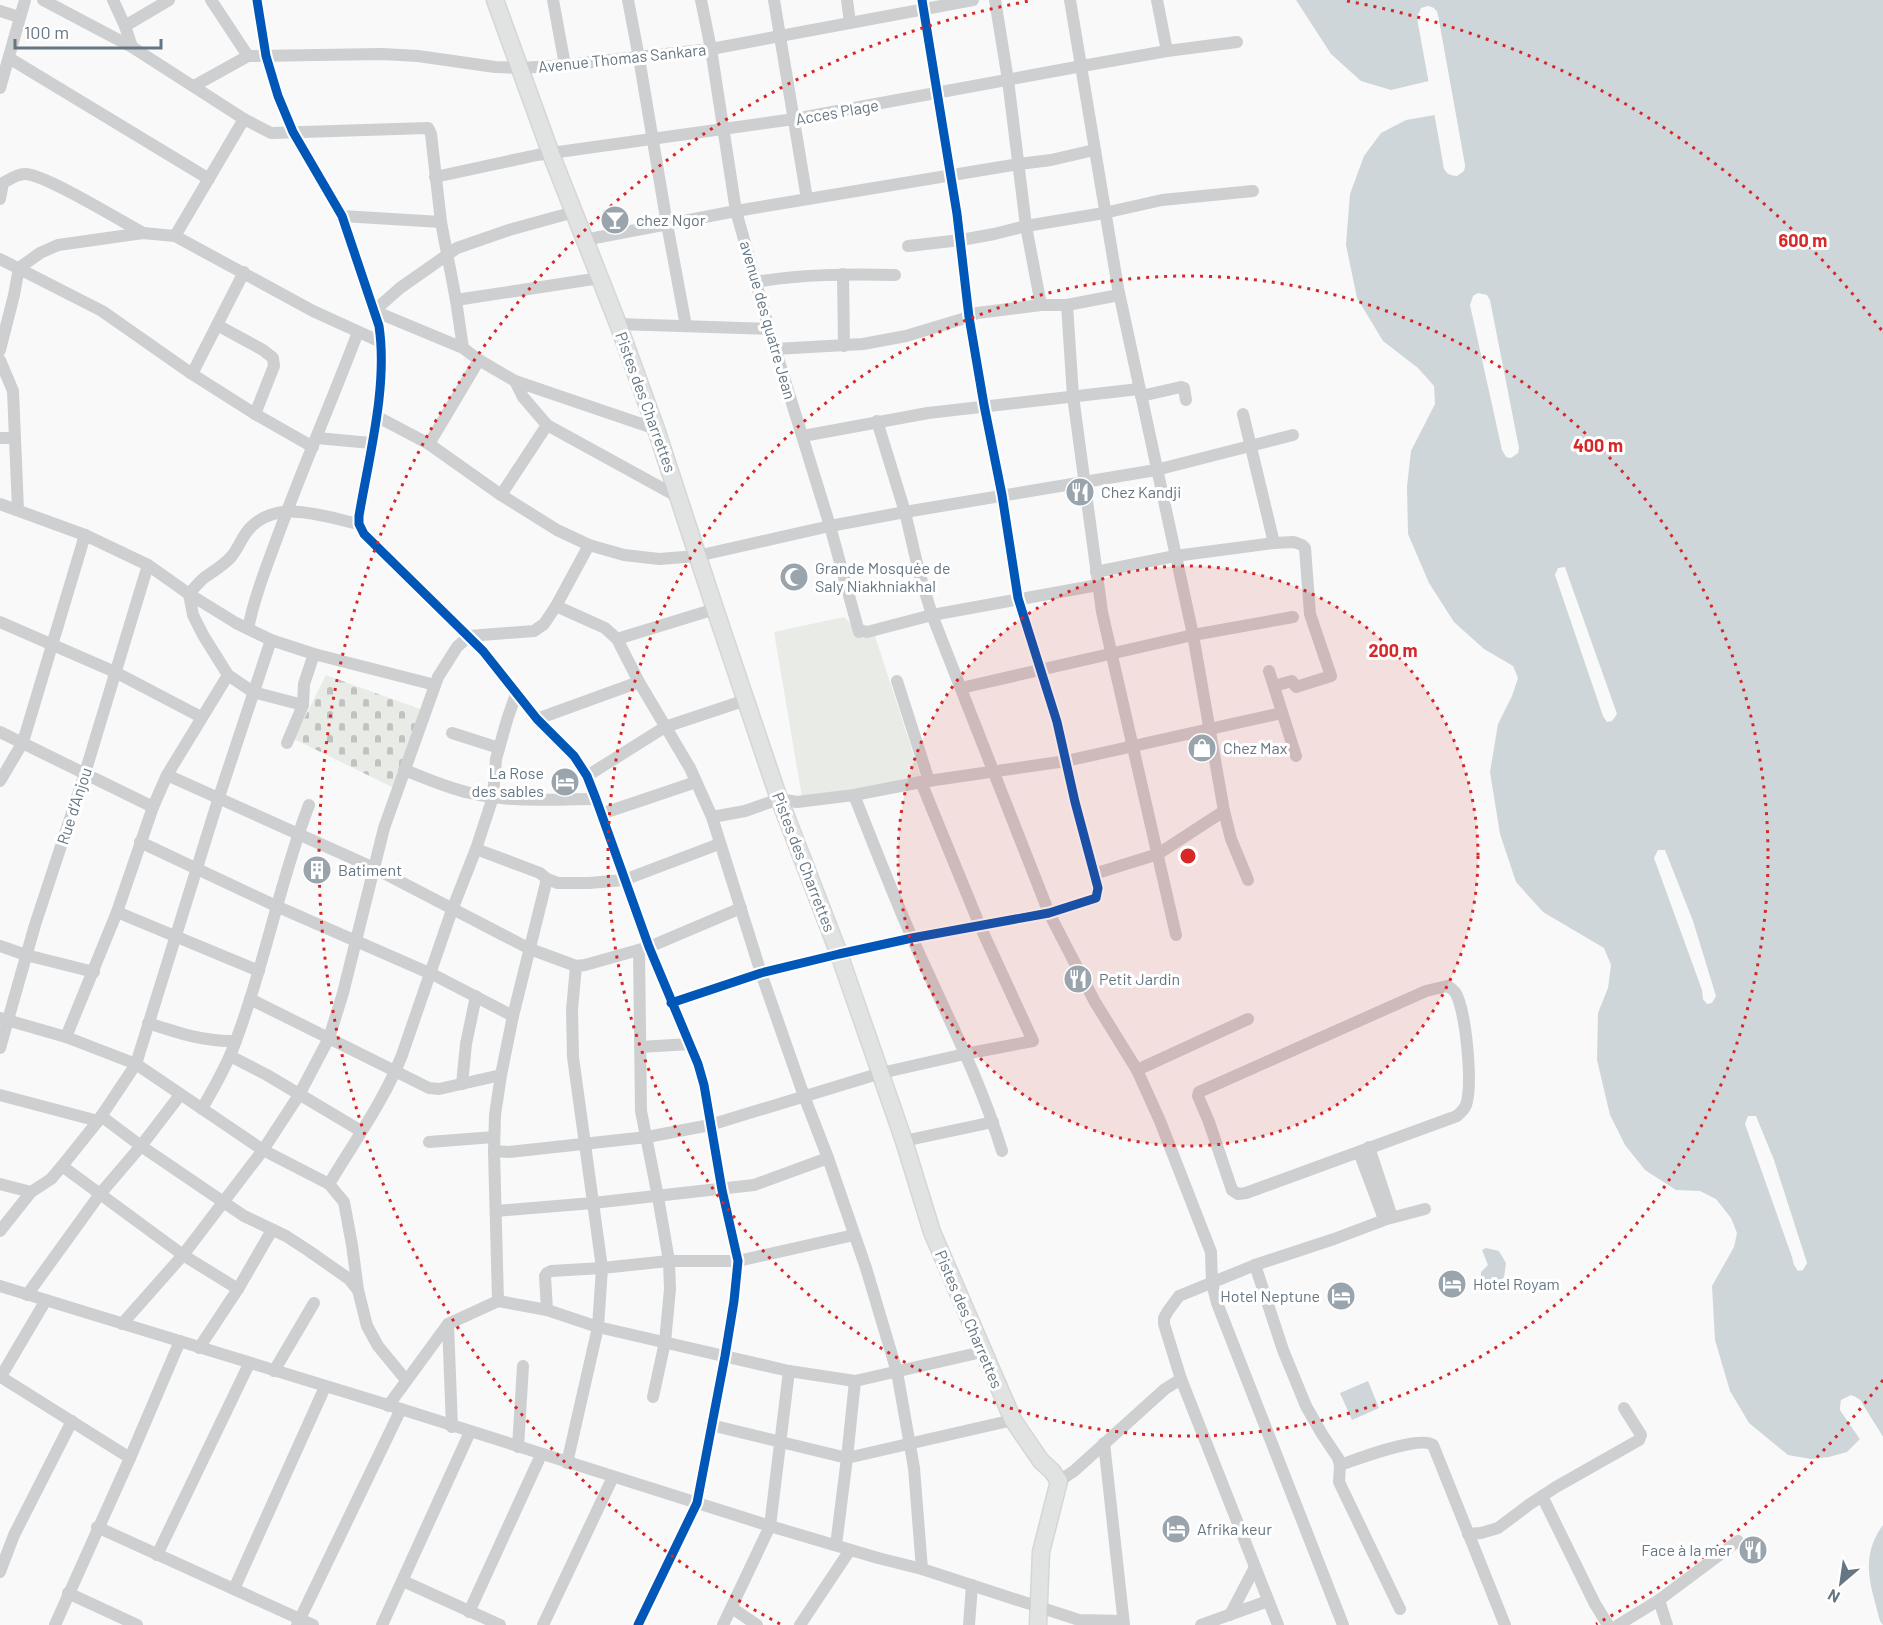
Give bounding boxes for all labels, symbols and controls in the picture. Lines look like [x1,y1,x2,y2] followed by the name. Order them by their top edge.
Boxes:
[15,12,160,50] scale bar
[24,21,69,43] text: 100 m
[537,39,707,76] street label: Avenue Thomas Sankara
[794,95,880,128] street label: Acces Plage
[599,204,631,236] bar icon: chez Ngor
[636,210,706,229] place label: chez Ngor
[1779,229,1827,251] text: 600 m
[737,238,800,401] street label: avenue des quatre Jean
[612,329,681,475] street label: Pistes des Charrettes
[1573,434,1623,456] text: 400 m
[1064,476,1096,508] restaurant icon: Chez Kandji
[1101,482,1181,501] place label: Chez Kandji
[815,558,951,595] place label: Grande Mosquée de Saly Niakhniakhal
[778,561,810,593] mosque icon: Grande Mosquée de Saly Niakhniakhal
[1368,639,1418,661] text: 200 m
[1186,732,1218,764] shop icon: Chez Max
[1223,738,1288,757] place label: Chez Max
[472,763,544,800] place label: La Rose des sables
[52,765,95,847] street label: Rue d’Anjou
[549,766,581,798] hotel icon: La Rose des sables
[769,789,840,934] street label: Pistes des Charrettes
[1178,846,1198,866] centre of rings
[301,854,333,886] building icon: Batiment
[338,860,402,879] place label: Batiment
[1062,963,1094,995] restaurant icon: Petit Jardin
[1099,969,1180,988] place label: Petit Jardin
[932,1247,1007,1391] street label: Pistes des Charrettes
[1436,1268,1468,1300] hotel icon: Hotel Royam
[1473,1274,1560,1293] place label: Hotel Royam
[1325,1280,1357,1312] hotel icon: Hotel Neptune
[1220,1286,1320,1305] place label: Hotel Neptune
[1160,1513,1192,1545] hotel icon: Afrika keur
[1197,1519,1272,1538] place label: Afrika keur
[1737,1534,1769,1566] restaurant icon: Face à la mer
[1641,1540,1732,1559] place label: Face à la mer
[1811,1553,1871,1613] north arrow
[1824,1586,1843,1607] text: N

